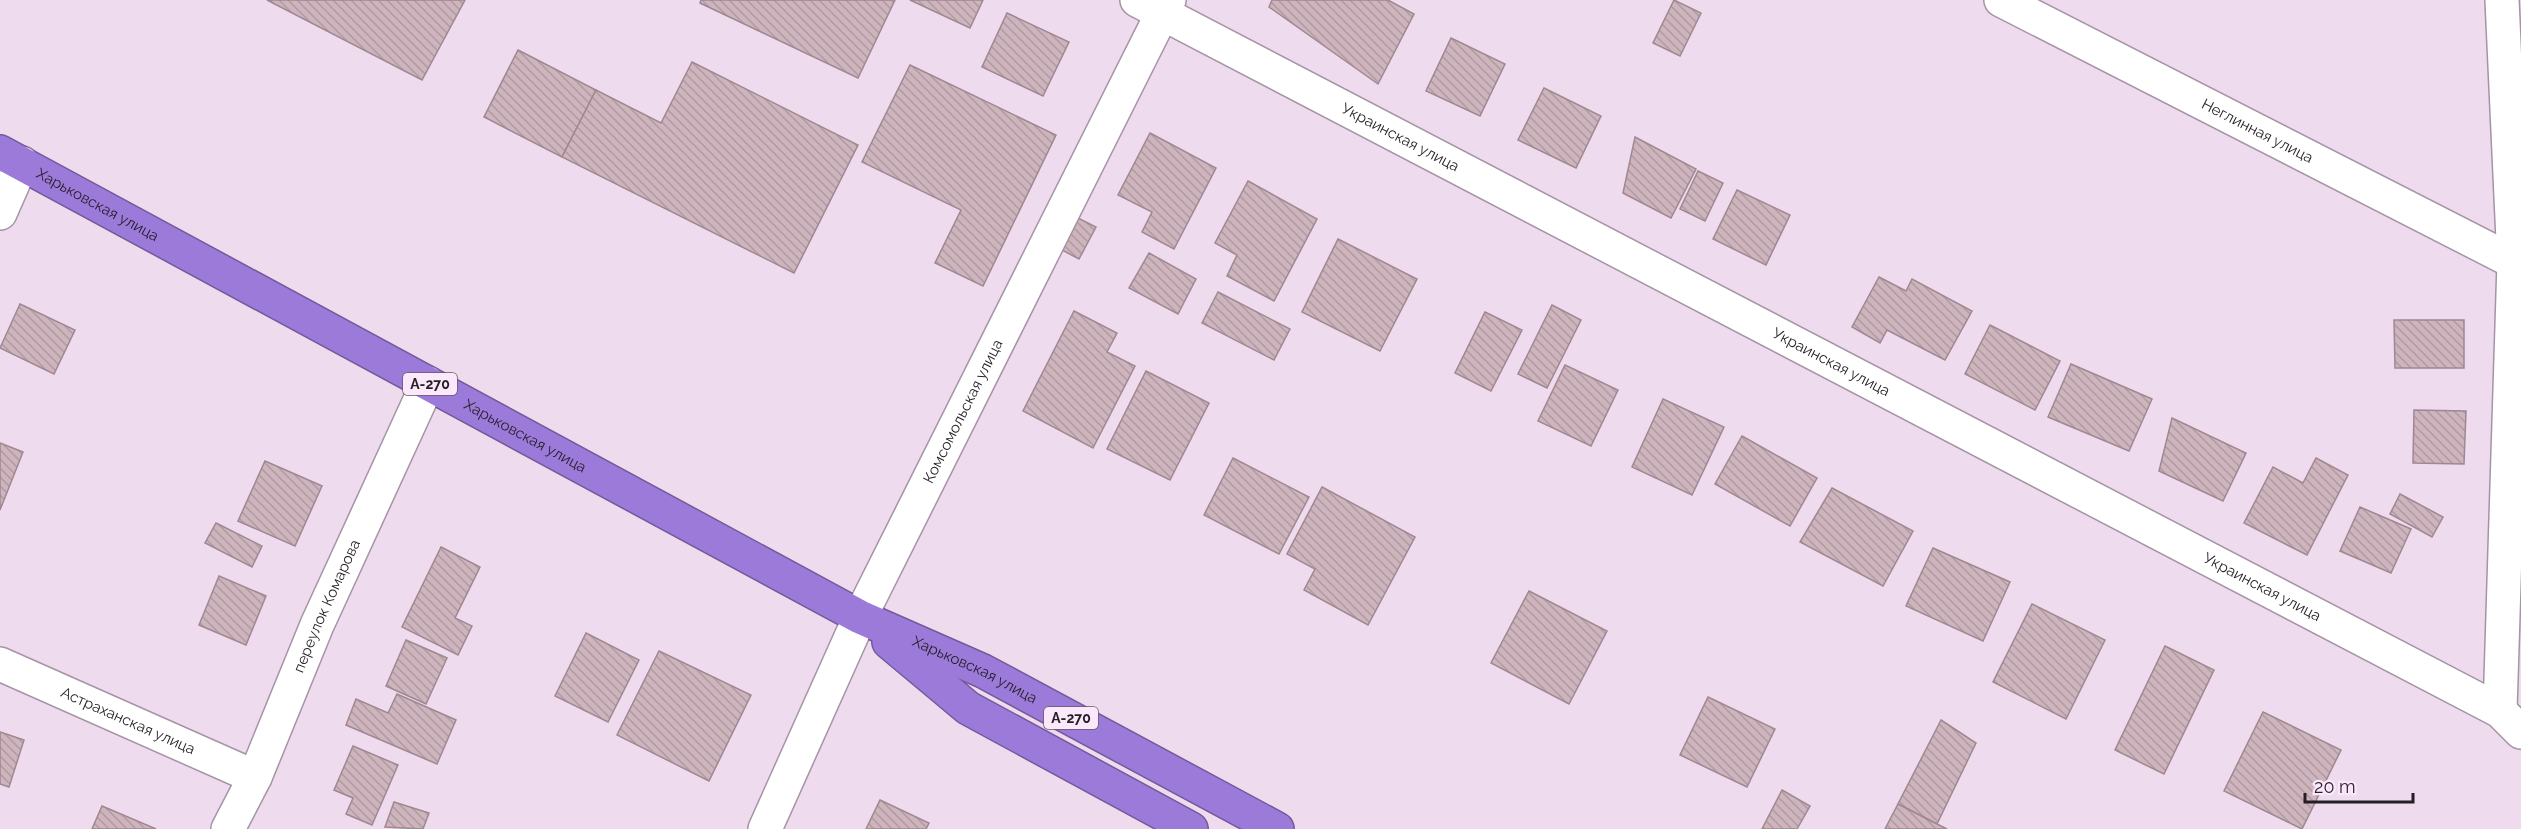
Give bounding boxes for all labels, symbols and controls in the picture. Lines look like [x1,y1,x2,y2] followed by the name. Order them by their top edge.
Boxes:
[2199,95,2316,167] street label: Неглинная улица
[1338,99,1462,175] street label: Украинская улица
[33,164,162,245] street label: Харьковская улица
[1769,324,1893,400] street label: Украинская улица
[919,336,1007,486] street label: Комсомольская улица
[403,373,457,395] road number: А-270
[461,396,589,476] street label: Харьковская улица
[290,537,364,675] street label: переулок Комарова
[2200,549,2324,625] street label: Украинская улица
[910,632,1040,707] street label: Харьковская улица
[58,683,198,758] street label: Астраханская улица
[1044,707,1098,729] road number: А-270
[2305,766,2413,804] scale bar
[2314,776,2356,797] text: 20 m

